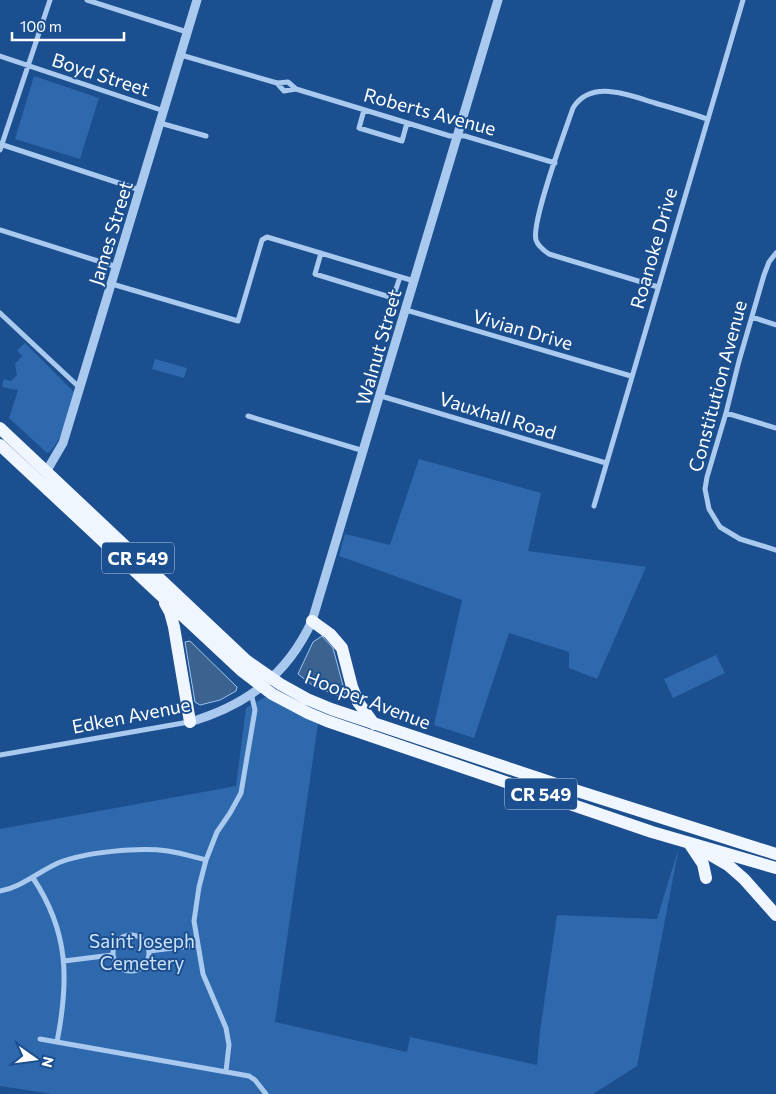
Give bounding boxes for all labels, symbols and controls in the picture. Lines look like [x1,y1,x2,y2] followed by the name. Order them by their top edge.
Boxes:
[12,10,125,42] scale bar
[20,17,62,35] text: 100 m
[49,47,153,101] street label: Boyd Street
[361,82,499,140] street label: Roberts Avenue
[83,178,137,288] street label: James Street
[625,185,681,311] street label: Roanoke Drive
[350,286,406,408] street label: Walnut Street
[683,298,751,474] street label: Constitution Avenue
[470,304,576,354] street label: Vivian Drive
[437,386,559,444] street label: Vauxhall Road
[102,542,174,574] road number: CR 549
[302,664,434,734] street label: Hooper Avenue
[70,692,192,738] street label: Edken Avenue
[505,779,577,810] road number: CR 549
[89,929,195,974] park label: Saint Joseph Cemetery
[10,1034,60,1084] north arrow
[39,1055,58,1069] text: N

